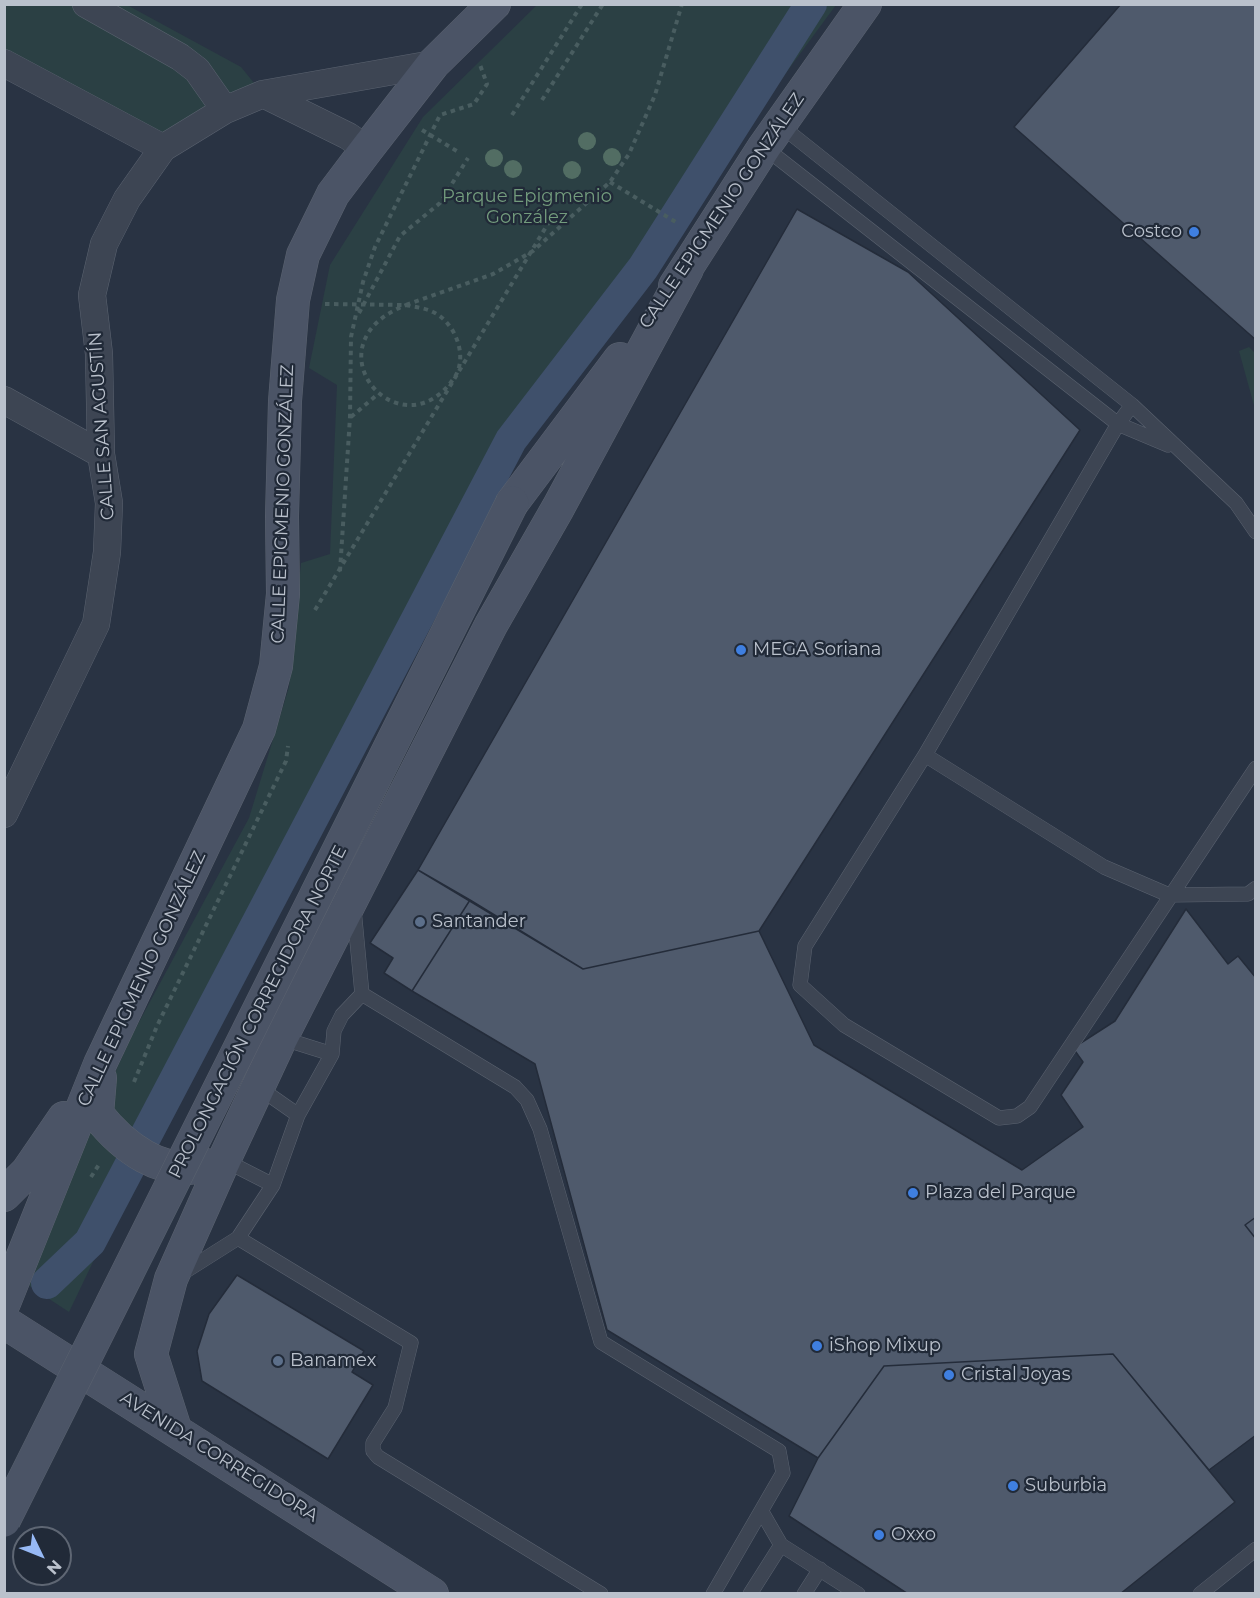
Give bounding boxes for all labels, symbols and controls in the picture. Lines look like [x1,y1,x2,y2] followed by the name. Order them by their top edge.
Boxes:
[635,89,809,333] street label: CALLE EPIGMENIO GONZÁLEZ
[442,186,612,228] park label: Parque Epigmenio González
[1121,221,1182,243] place label: Costco
[1187,225,1201,239] marker: Costco
[85,331,119,521] street label: CALLE SAN AGUSTÍN
[267,364,299,644] street label: CALLE EPIGMENIO GONZÁLEZ
[753,639,881,661] place label: MEGA Soriana
[734,643,748,657] marker: MEGA Soriana
[164,842,352,1182] street label: PROLONGACIÓN CORREGIDORA NORTE
[73,848,211,1110] street label: CALLE EPIGMENIO GONZÁLEZ
[432,911,526,933] place label: Santander
[413,915,427,929] marker: Santander
[925,1182,1076,1204] place label: Plaza del Parque
[906,1186,920,1200] marker: Plaza del Parque
[829,1335,941,1357] place label: iShop Mixup
[810,1339,824,1353] marker: iShop Mixup
[290,1350,376,1372] place label: Banamex
[271,1354,285,1368] marker: Banamex
[961,1364,1070,1386] place label: Cristal Joyas
[942,1368,956,1382] marker: Cristal Joyas
[116,1387,322,1527] street label: AVENIDA CORREGIDORA
[1025,1475,1107,1497] place label: Suburbia
[1006,1479,1020,1493] marker: Suburbia
[891,1524,936,1546] place label: Oxxo
[12,1526,72,1586] north arrow
[872,1528,886,1542] marker: Oxxo
[43,1556,65,1578] text: N

